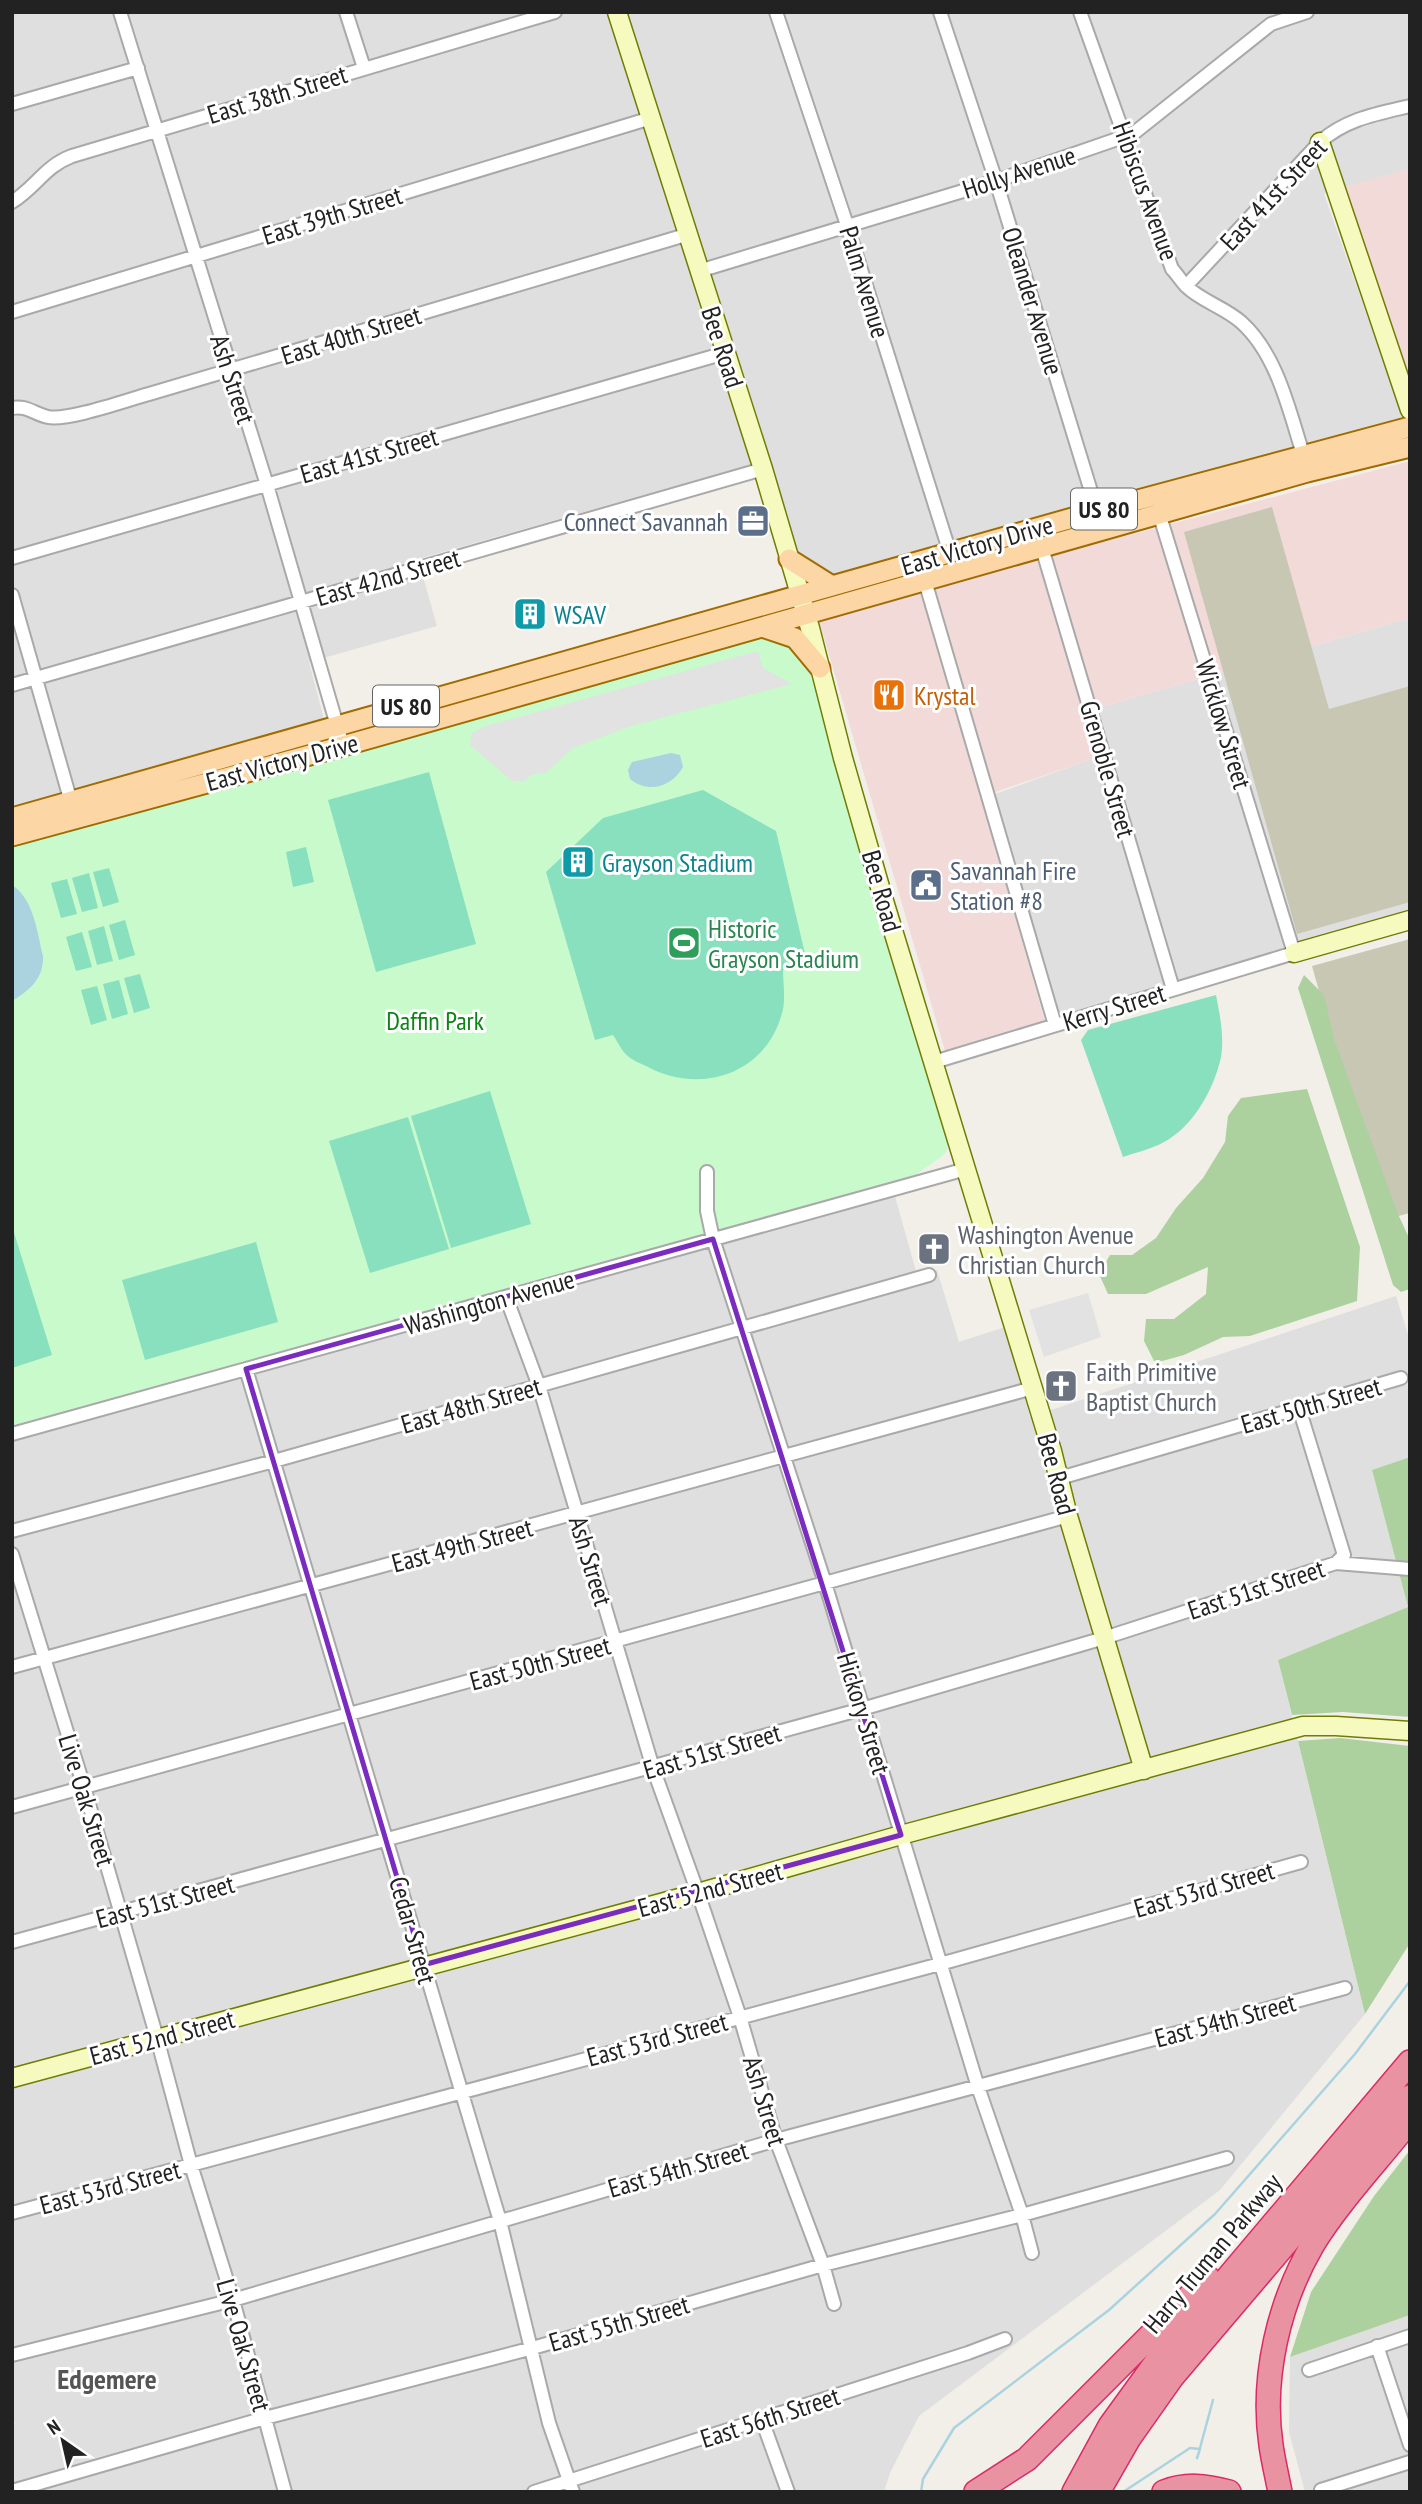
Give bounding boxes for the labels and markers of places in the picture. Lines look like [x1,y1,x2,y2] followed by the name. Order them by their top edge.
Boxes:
[734,502,772,540] office icon: Connect Savannah
[564,505,728,538] place label: Connect Savannah
[511,595,549,633] building icon: WSAV
[554,598,607,631] place label: WSAV
[870,676,908,714] restaurant icon: Krystal
[914,679,976,712] place label: Krystal
[559,843,597,881] building icon: Grayson Stadium
[602,846,753,879] place label: Grayson Stadium
[950,854,1076,917] place label: Savannah Fire Station #8
[907,866,945,904] public building icon: Savannah Fire Station #8
[708,912,859,975] place label: Historic Grayson Stadium
[665,924,703,962] sports icon: Historic Grayson Stadium
[958,1218,1134,1281] place label: Washington Avenue Christian Church
[915,1230,953,1268] church icon: Washington Avenue Christian Church
[1086,1355,1217,1418] place label: Faith Primitive Baptist Church
[1042,1367,1080,1405] church icon: Faith Primitive Baptist Church

